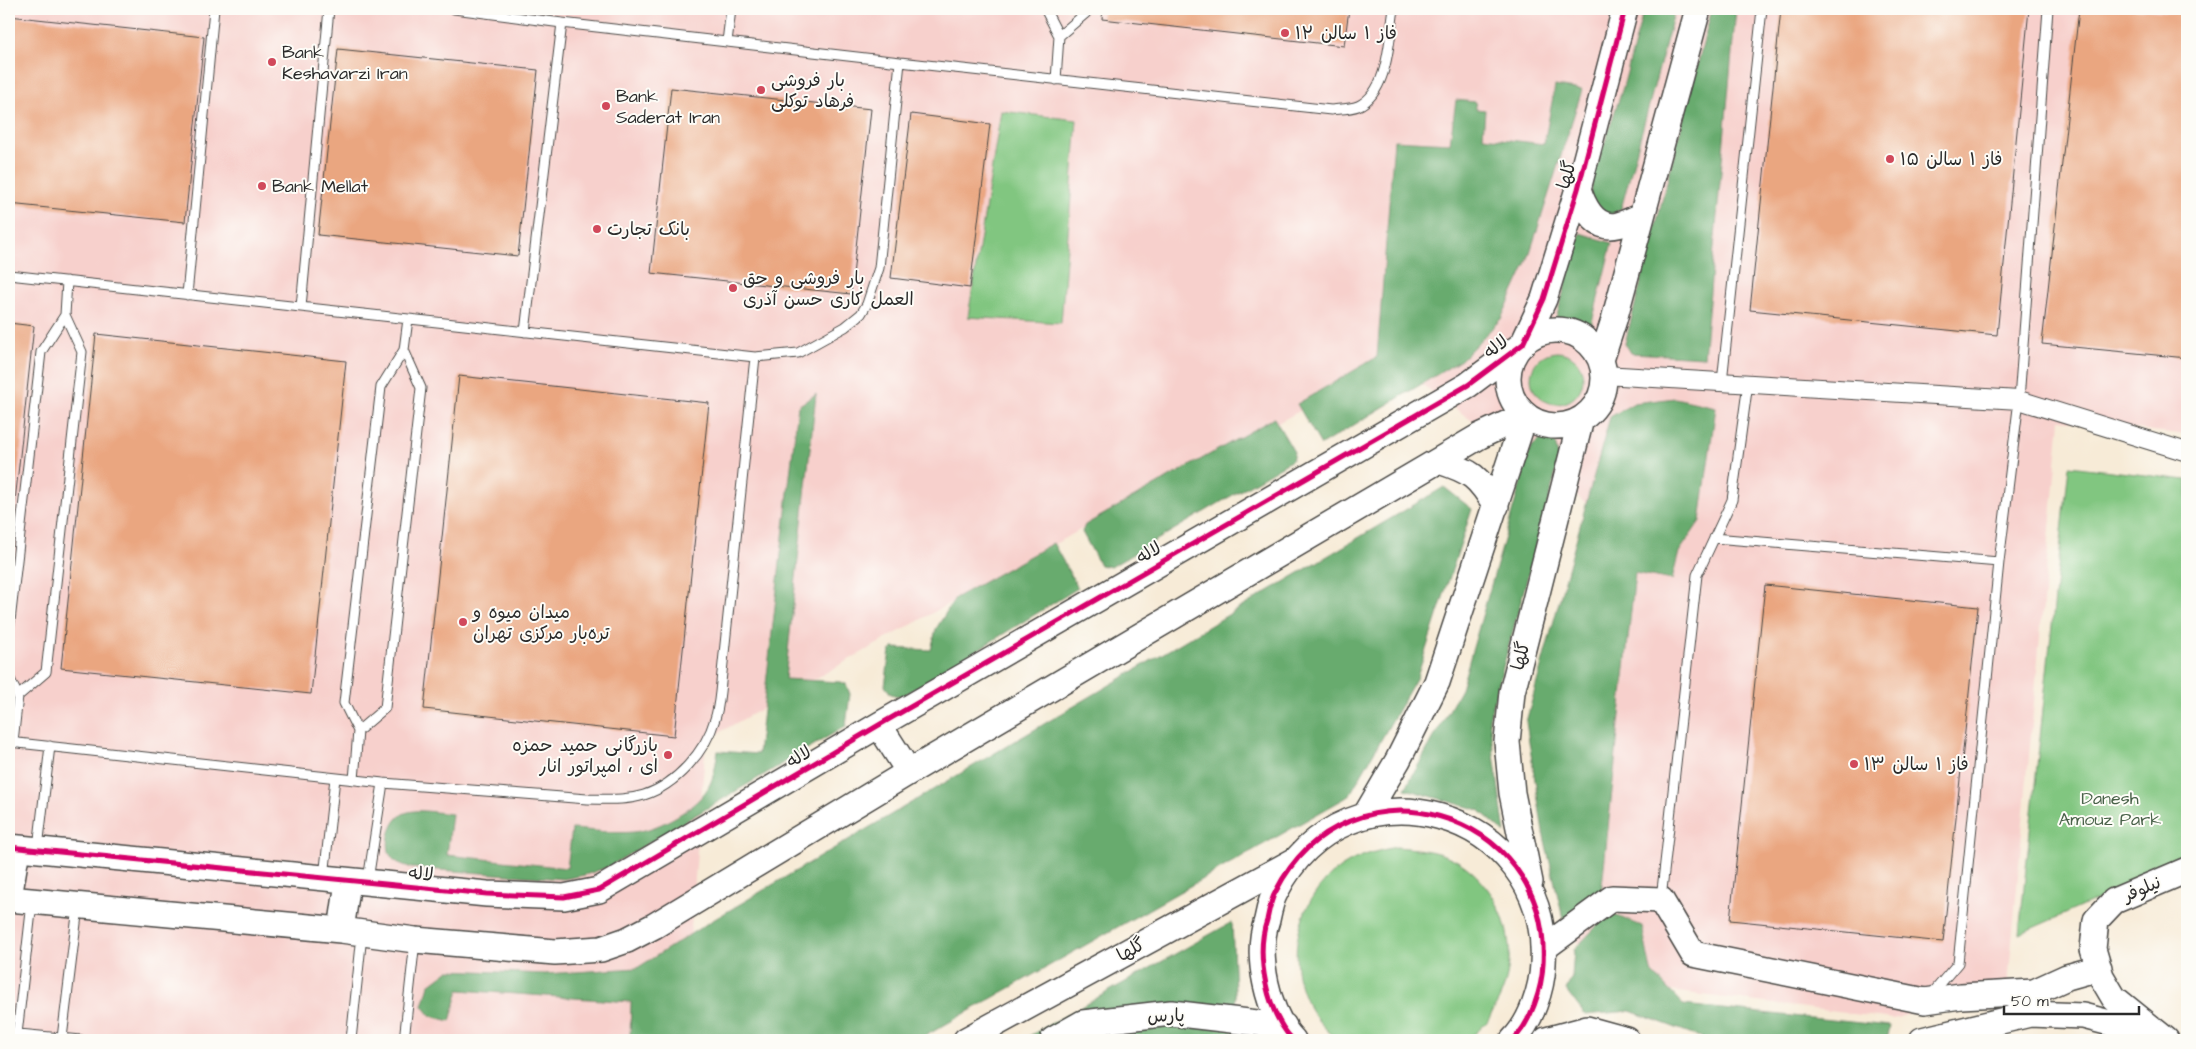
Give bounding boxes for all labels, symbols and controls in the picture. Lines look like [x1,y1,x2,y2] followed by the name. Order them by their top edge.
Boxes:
[1295,21,1397,46] place label: فاز ۱ سالن ۱۲
[1279,27,1291,39] marker: فاز ۱ سالن ۱۲
[282,40,408,86] place label: Bank Keshavarzi Iran
[266,56,278,68] marker: Bank Keshavarzi Iran
[771,68,854,114] place label: بار فروشی فرهاد توکلی
[616,84,720,130] place label: Bank Saderat Iran
[755,84,767,96] marker: بار فروشی فرهاد توکلی
[600,100,612,112] marker: Bank Saderat Iran
[1900,147,2002,172] place label: فاز ۱ سالن ۱۵
[1884,153,1896,165] marker: فاز ۱ سالن ۱۵
[1551,158,1583,192] street label: گلها
[272,174,369,199] place label: Bank Mellat
[256,180,268,192] marker: Bank Mellat
[607,217,690,242] place label: بانک تجارت
[591,223,603,235] marker: بانک تجارت
[743,266,914,312] place label: بار فروشی و حق العمل کاری حسن آذری
[727,282,739,294] marker: بار فروشی و حق العمل کاری حسن آذری
[1478,329,1514,365] street label: لاله
[1132,536,1166,570] street label: لاله
[471,600,610,646] place label: میدان میوه و تره‌بار مرکزی تهران
[457,616,469,628] marker: میدان میوه و تره‌بار مرکزی تهران
[1505,639,1537,673] street label: گلها
[512,733,658,779] place label: بازرگانی حمید حمزه ای ، امپراتور انار
[782,740,816,774] street label: لاله
[662,749,674,761] marker: بازرگانی حمید حمزه ای ، امپراتور انار
[1864,752,1969,777] place label: فاز ۱ سالن ۱۳
[1848,758,1860,770] marker: فاز ۱ سالن ۱۳
[2059,786,2161,832] park label: Danesh Amouz Park
[407,860,435,888] street label: لاله
[2117,870,2165,909] street label: نیلوفر
[1112,932,1150,968] street label: گلها
[2004,984,2138,1016] scale bar
[2011,991,2049,1012] text: 50 m
[1147,1003,1185,1029] street label: پارس

